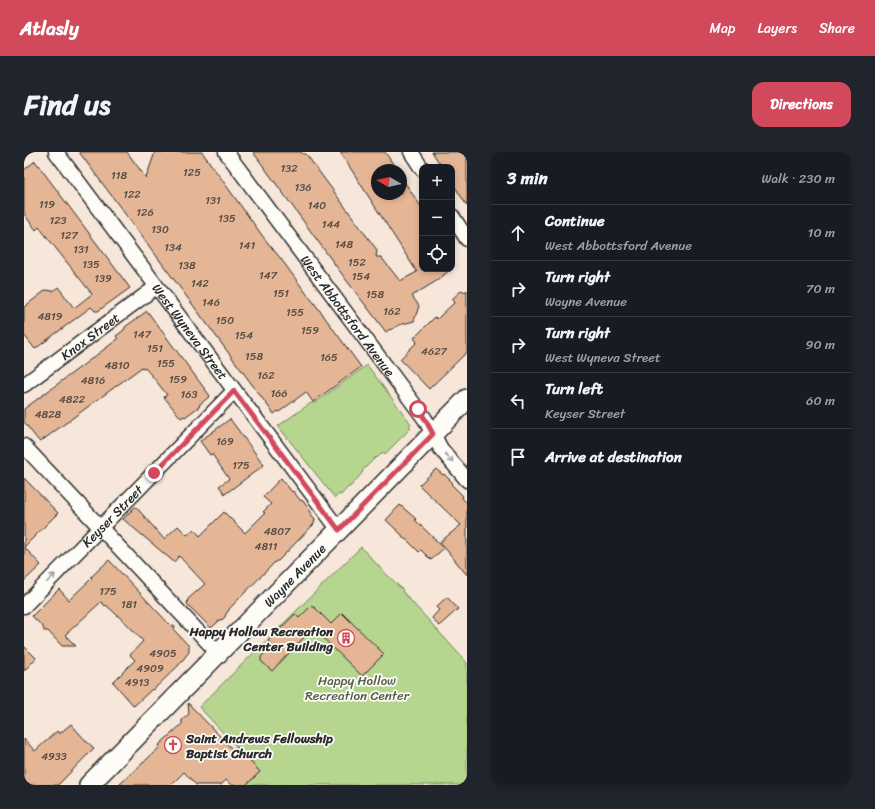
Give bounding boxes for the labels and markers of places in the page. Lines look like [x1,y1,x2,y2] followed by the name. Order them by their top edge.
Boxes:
[188,620,334,658] place label: Happy Hollow Recreation Center Building
[336,628,356,648] building icon: Happy Hollow Recreation Center Building
[185,727,333,765] place label: Saint Andrews Fellowship Baptist Church
[163,735,183,755] church icon: Saint Andrews Fellowship Baptist Church

